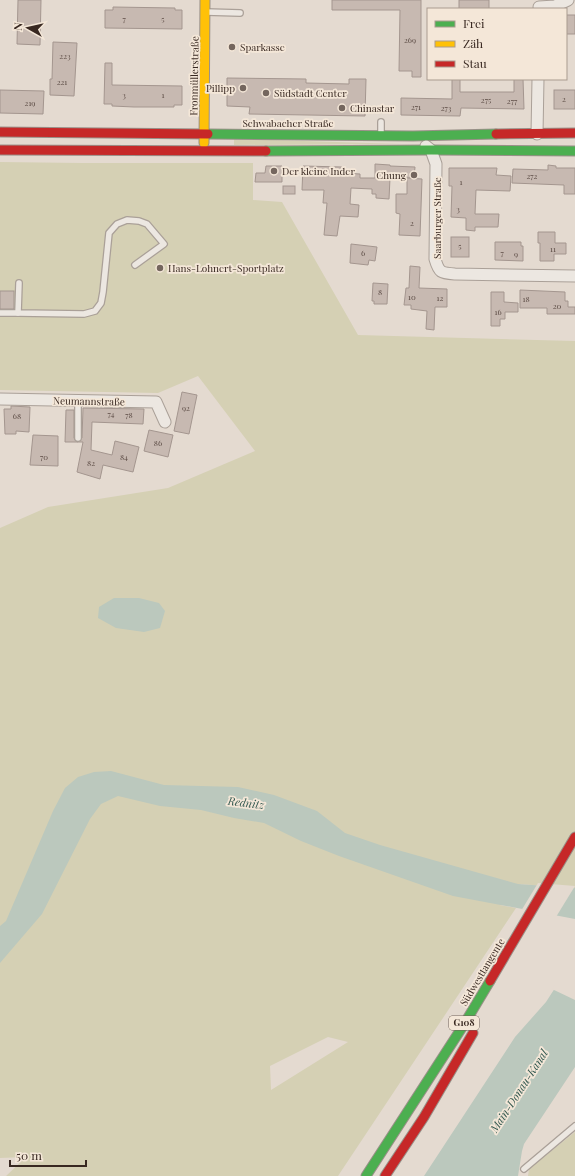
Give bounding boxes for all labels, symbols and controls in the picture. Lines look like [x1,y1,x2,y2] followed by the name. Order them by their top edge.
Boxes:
[8,8,48,48] north arrow
[427,8,567,80] legend
[122,13,126,24] house number: 7
[161,13,165,24] house number: 5
[463,15,485,31] text: Frei
[10,22,26,32] text: N
[404,34,416,45] house number: 269
[463,35,483,51] text: Zäh
[186,36,202,116] street label: Fronmüllerstraße
[240,40,285,54] place label: Sparkasse
[227,42,237,52] marker: Sparkasse
[59,50,71,61] house number: 223
[463,55,487,71] text: Stau
[57,76,67,87] house number: 221
[206,81,235,95] place label: Pillipp
[238,83,248,93] marker: Pillipp
[274,86,347,100] place label: Südstadt Center
[261,88,271,98] marker: Südstadt Center
[122,89,126,100] house number: 3
[162,89,165,100] house number: 1
[562,93,566,104] house number: 2
[481,94,491,105] house number: 275
[507,95,518,106] house number: 277
[25,97,35,108] house number: 219
[350,101,395,115] place label: Chinastar
[411,101,421,112] house number: 271
[441,102,452,113] house number: 273
[337,103,347,113] marker: Chinastar
[242,116,334,130] street label: Schwabacher Straße
[282,164,355,178] place label: Der kleine Inder
[269,166,279,176] marker: Der kleine Inder
[376,168,407,182] place label: Chung
[409,170,419,180] marker: Chung
[527,170,538,181] house number: 272
[460,176,463,187] house number: 1
[430,177,444,259] street label: Saarburger Straße
[456,203,460,214] house number: 3
[410,217,414,228] house number: 2
[458,240,462,251] house number: 5
[550,243,556,254] house number: 11
[361,247,365,258] house number: 6
[500,247,504,258] house number: 7
[514,248,518,259] house number: 9
[168,261,284,275] place label: Hans-Lohnert-Sportplatz
[155,263,165,273] marker: Hans-Lohnert-Sportplatz
[378,286,382,297] house number: 8
[408,291,416,302] house number: 10
[437,292,444,303] house number: 12
[522,293,530,304] house number: 18
[553,300,562,311] house number: 20
[494,306,502,317] house number: 16
[53,393,125,409] street label: Neumannstraße
[182,402,190,413] house number: 92
[108,408,115,419] house number: 74
[125,409,133,420] house number: 78
[13,410,21,421] house number: 68
[154,437,162,448] house number: 86
[40,451,48,462] house number: 70
[120,451,128,462] house number: 84
[87,457,95,468] house number: 82
[226,793,266,812] water label: Rednitz
[456,936,508,1008] street label: Südwesttangente
[449,1016,479,1030] road number: G108
[486,1046,551,1136] water label: Main-Donau-Kanal
[10,1142,86,1168] scale bar
[16,1147,42,1163] text: 50 m

